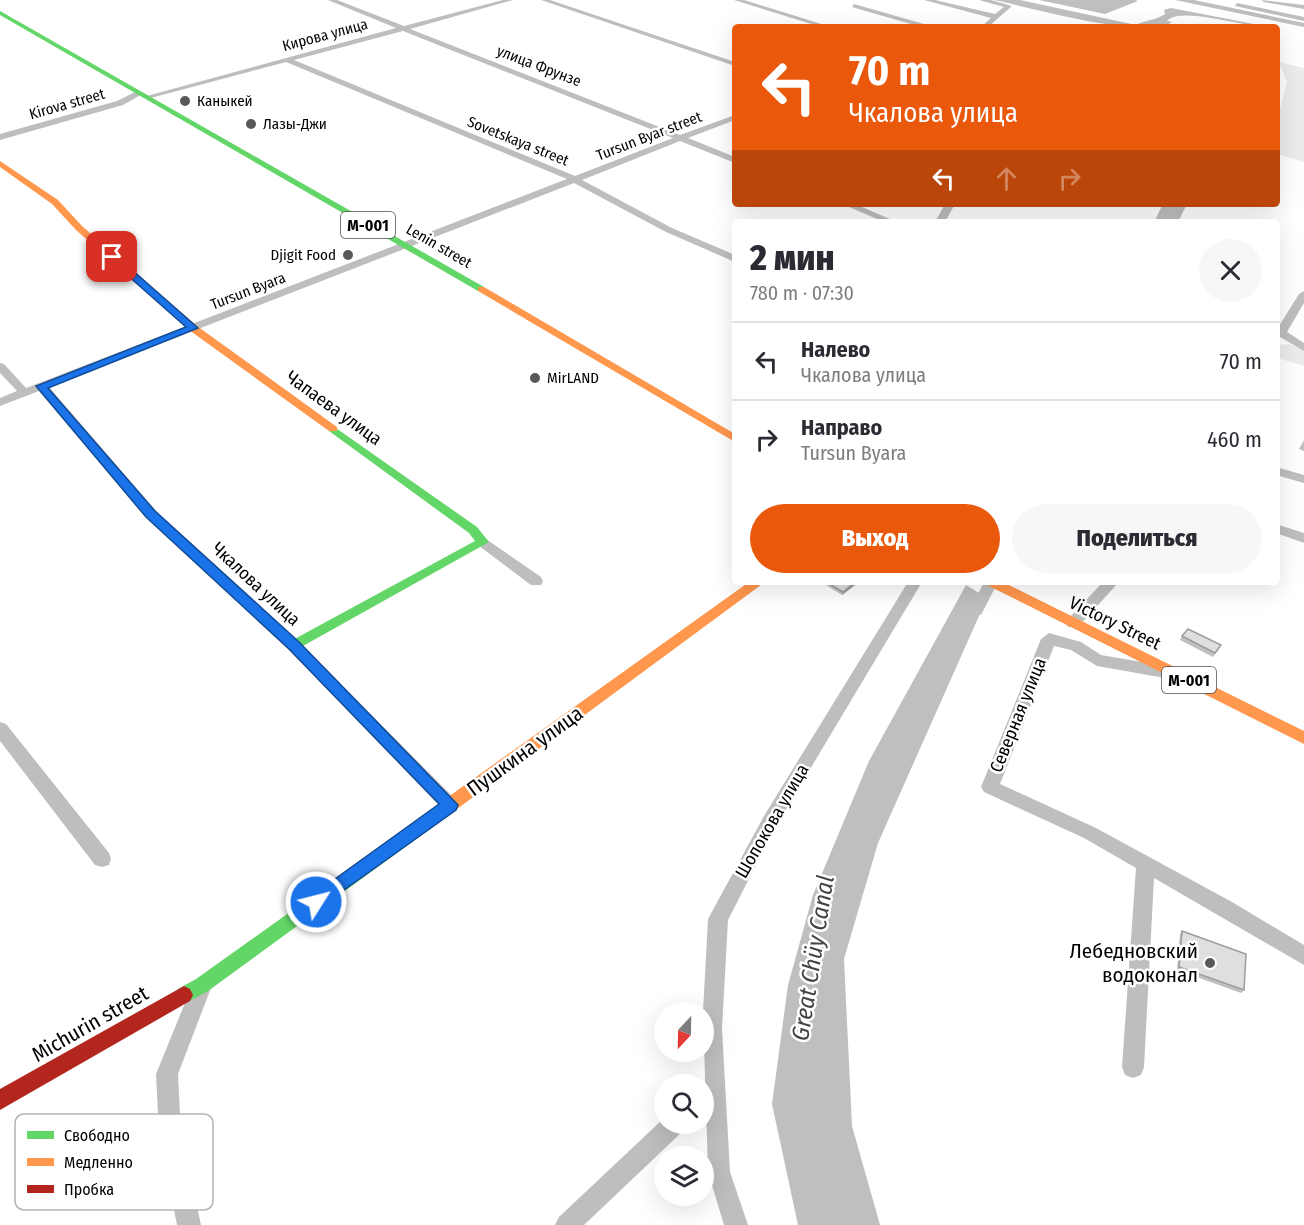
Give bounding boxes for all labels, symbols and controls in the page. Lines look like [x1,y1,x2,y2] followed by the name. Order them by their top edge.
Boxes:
[280,15,370,55] street label: Кирова улица
[494,42,584,90] street label: улица Фрунзе
[849,46,930,96] text: 70 m
[750,48,828,126] icon: left
[27,85,107,123] street label: Kirova street
[197,92,253,110] place label: Каныкей
[178,94,192,108] marker: Каныкей
[849,97,1018,129] text: Чкалова улица
[594,108,704,164] street label: Tursun Byar street
[465,112,571,170] street label: Sovetskaya street
[263,115,327,133] place label: Лазы-Джи
[244,117,258,131] marker: Лазы-Джи
[927,162,960,195] icon: left
[990,162,1023,195] icon: ahead
[1053,162,1086,195] icon: right
[341,212,395,238] road number: М-001
[403,220,475,272] street label: Lenin street
[86,231,137,282] pin
[750,236,835,280] text: 2 мин
[1199,239,1262,302] button: close
[95,240,128,273] icon: arrive
[271,246,336,264] place label: Djigit Food
[341,248,355,262] marker: Djigit Food
[208,268,288,314] street label: Tursun Byara
[750,281,854,305] text: 780 m · 07:30
[801,336,870,363] text: Налево
[750,345,783,378] icon: left
[1220,348,1262,375] text: 70 m
[801,363,926,387] text: Чкалова улица
[282,366,386,450] street label: Чапаева улица
[547,369,599,387] place label: MirLAND
[528,371,542,385] marker: MirLAND
[801,414,882,441] text: Направо
[750,423,783,456] icon: right
[1207,426,1262,453] text: 460 m
[801,441,906,465] text: Tursun Byara
[750,504,1000,573] button: Выход
[1012,504,1262,573] button: Поделиться
[207,538,305,631] street label: Чкалова улица
[1066,591,1165,655] street label: Victory Street
[985,654,1051,776] street label: Северная улица
[1162,667,1216,693] road number: М-001
[462,700,588,802] street label: Пушкина улица
[730,760,814,882] street label: Шопокова улица
[284,870,348,934] position arrow
[786,873,840,1043] water label: Great Chüy Canal
[1070,938,1198,988] place label: Лебедновский водоконал
[1203,956,1217,970] marker: Лебедновский водоконал
[27,980,153,1068] street label: Michurin street
[654,1002,714,1062] north arrow
[654,1002,714,1206] map controls
[654,1074,714,1134] button: search
[15,1114,213,1210] legend
[64,1126,130,1145] text: Свободно
[654,1146,714,1206] button: layers
[64,1153,133,1172] text: Медленно
[64,1180,114,1199] text: Пробка

